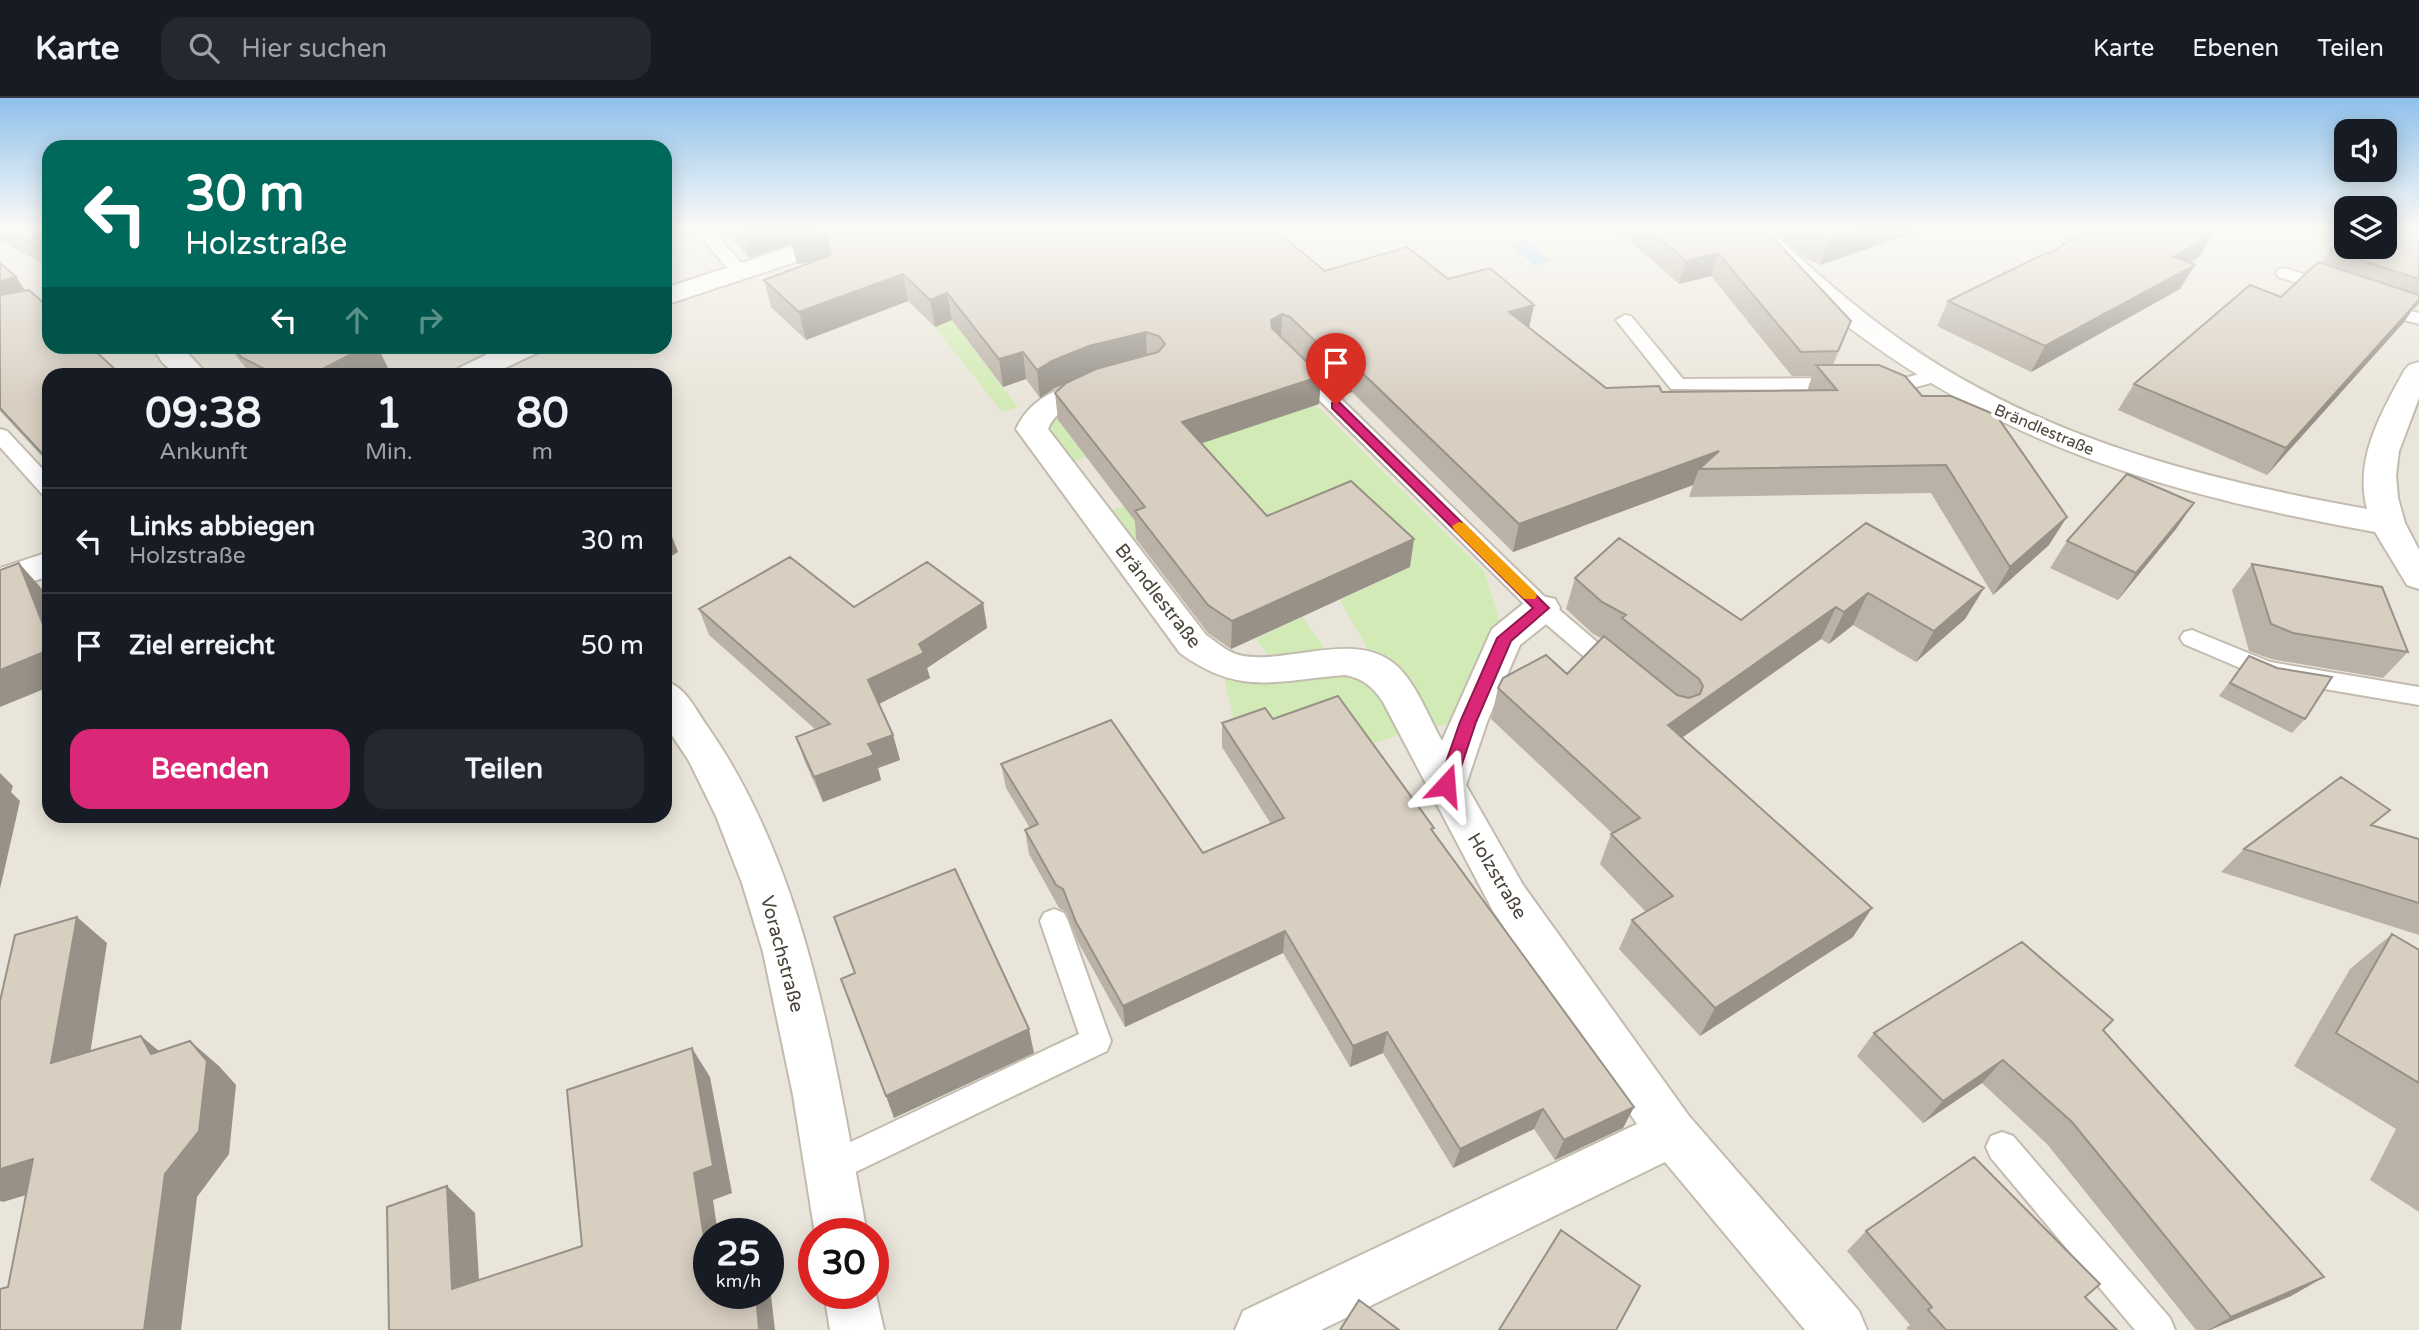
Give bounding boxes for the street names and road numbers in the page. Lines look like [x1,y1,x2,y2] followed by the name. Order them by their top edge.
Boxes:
[1991,400,2097,460] street label: Brändlestraße
[1110,539,1206,653] street label: Brändlestraße
[1463,829,1531,923] street label: Holzstraße
[756,893,808,1015] street label: Vorachstraße

